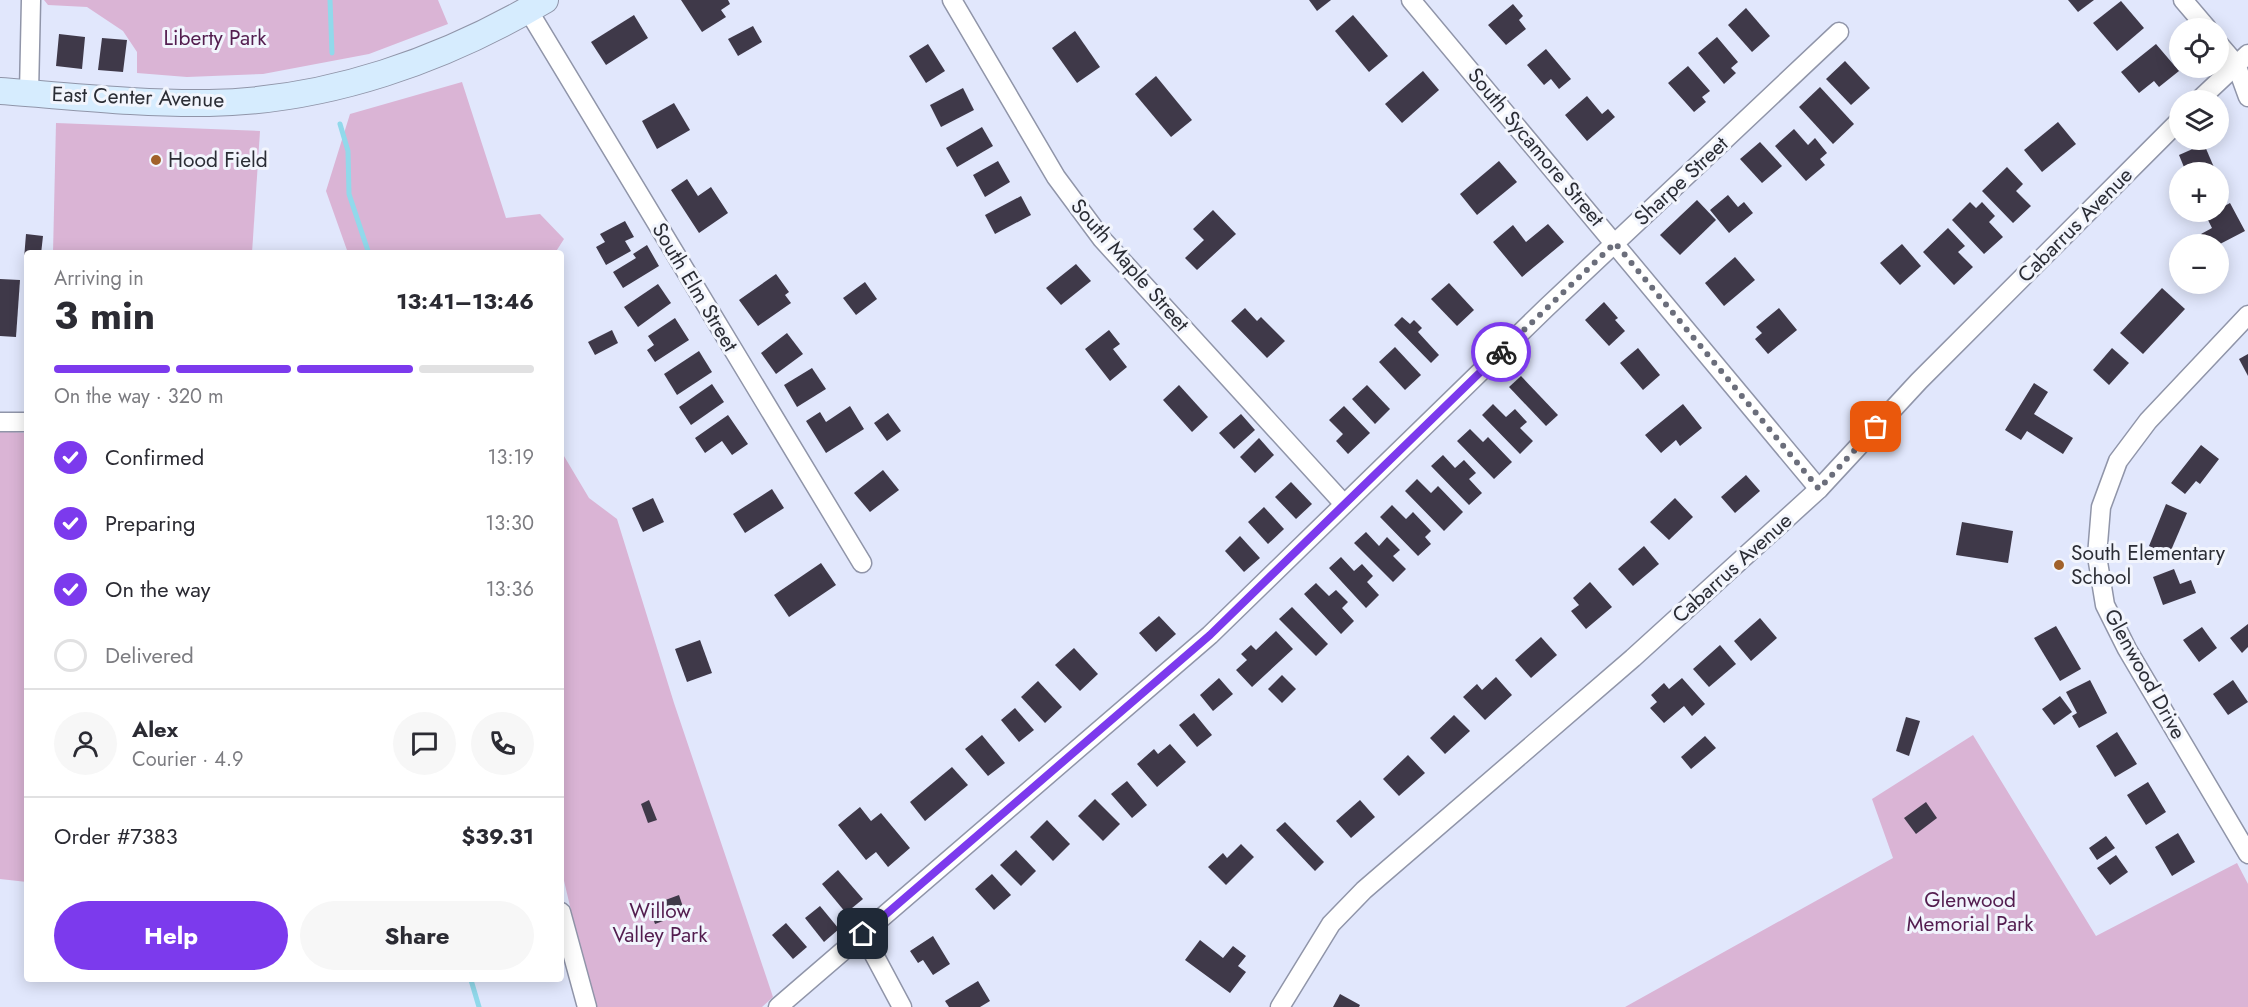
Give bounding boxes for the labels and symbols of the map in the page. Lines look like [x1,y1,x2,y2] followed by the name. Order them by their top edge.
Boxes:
[164,23,267,53] park label: Liberty Park
[1461,61,1611,233] street label: South Sycamore Street
[51,79,225,115] street label: East Center Avenue
[1627,129,1735,233] street label: Sharpe Street
[168,145,268,175] place label: Hood Field
[149,153,163,167] marker: Hood Field
[2011,160,2140,289] street label: Cabarrus Avenue
[1064,192,1196,338] street label: South Maple Street
[645,217,745,357] street label: South Elm Street
[1471,322,1531,382] courier
[1850,401,1901,452] pin
[1665,506,1799,630] street label: Cabarrus Avenue
[2071,538,2226,592] place label: South Elementary School
[2052,558,2066,572] marker: South Elementary School
[2097,603,2193,745] street label: Glenwood Drive
[1907,885,2034,939] park label: Glenwood Memorial Park
[613,896,708,950] park label: Willow Valley Park
[837,908,888,959] pin

